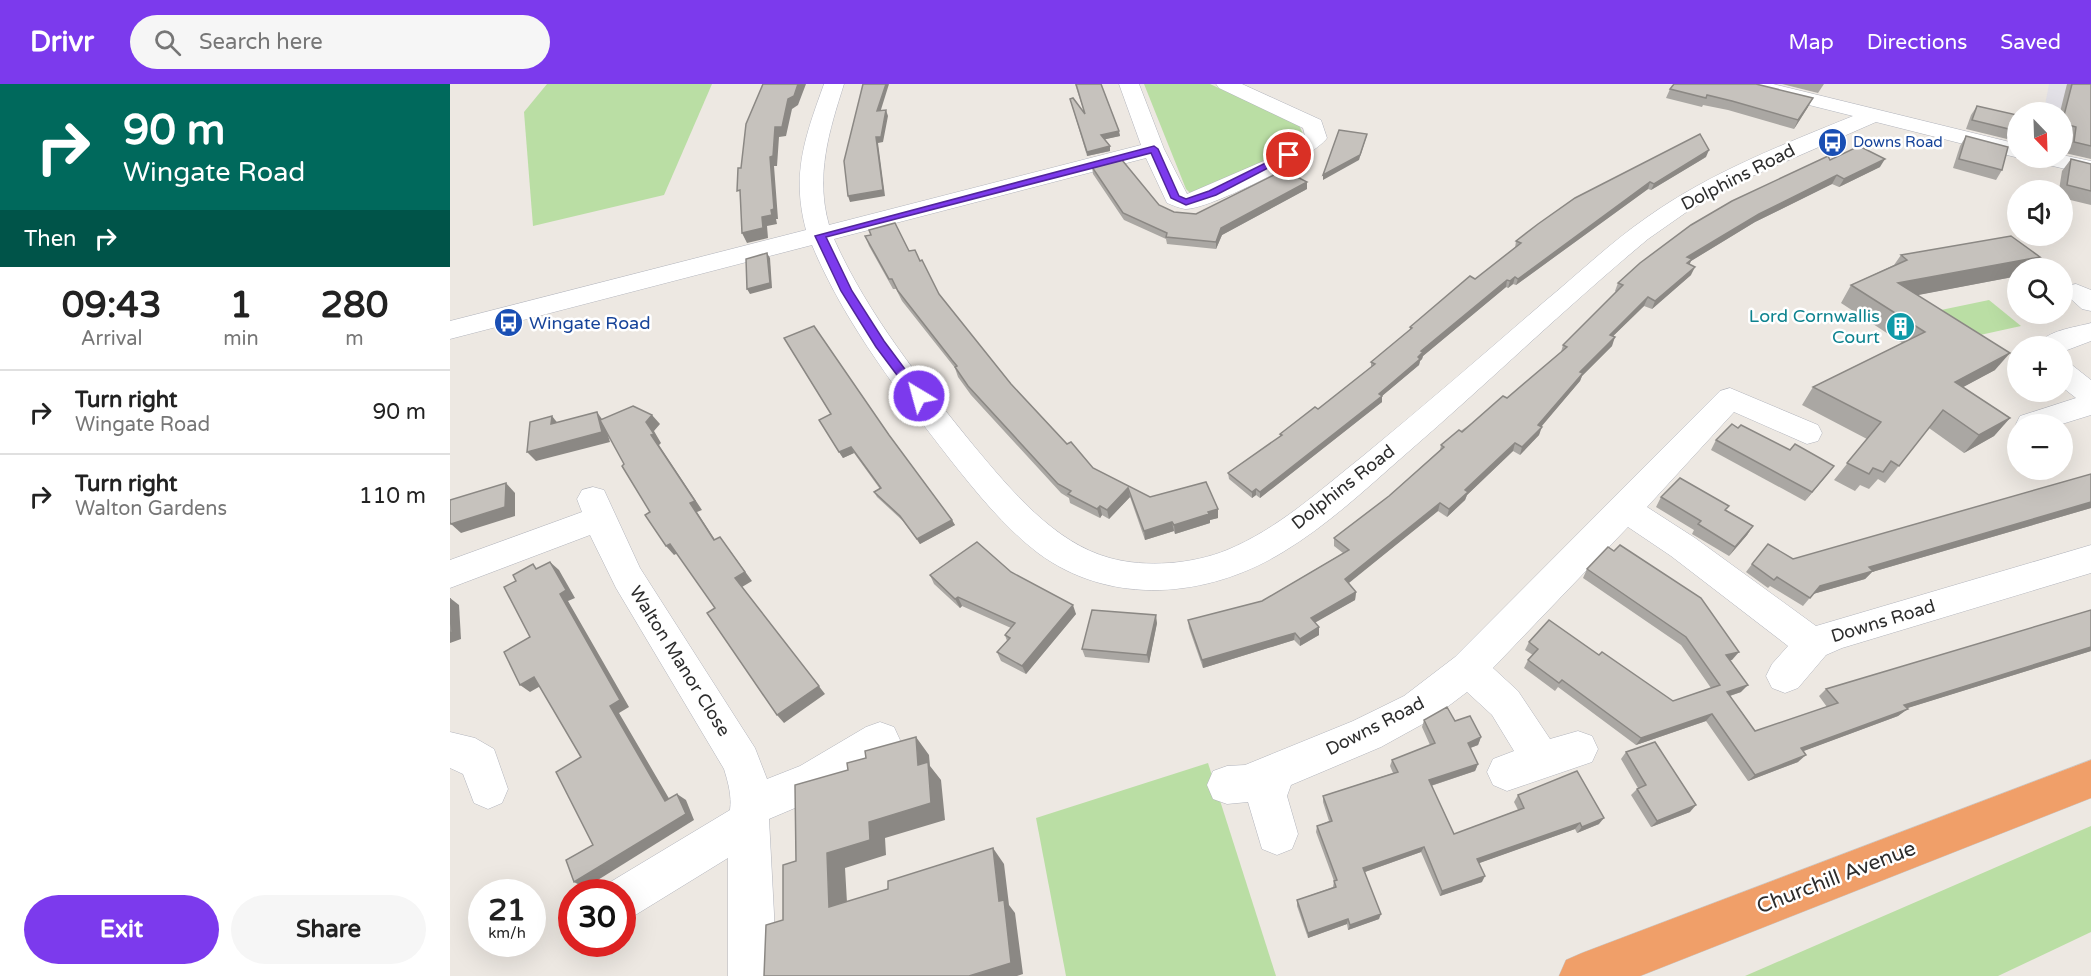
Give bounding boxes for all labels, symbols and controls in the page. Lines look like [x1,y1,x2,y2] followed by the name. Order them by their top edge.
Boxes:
[130,15,550,69] search box
[30,25,94,59] text: Drivr
[151,26,184,59] icon: search
[199,29,323,55] text: Search here
[1788,30,1834,55] text: Map
[1867,30,1967,55] text: Directions
[2000,30,2061,55] text: Saved
[2007,102,2073,168] north arrow
[2007,102,2073,480] map controls
[123,105,225,156] text: 90 m
[24,108,102,186] icon: right
[1816,126,1848,158] bus stop icon: Downs Road
[1263,129,1314,180] pin
[1853,133,1943,151] place label: Downs Road
[1272,138,1305,171] icon: arrive
[1677,139,1799,215] street label: Dolphins Road
[123,156,305,189] text: Wingate Road
[2007,180,2073,246] button: sound
[89,222,122,255] icon: right
[24,226,77,252] text: Then
[2007,258,2073,324] button: search
[62,284,162,327] text: 09:43
[230,284,252,327] text: 1
[320,284,388,327] text: 280
[1749,305,1880,348] place label: Lord Cornwallis Court
[492,307,524,339] bus stop icon: Wingate Road
[1885,310,1917,342] building icon: Lord Cornwallis Court
[529,312,651,334] place label: Wingate Road
[81,327,143,351] text: Arrival
[223,327,259,351] text: min
[345,327,364,351] text: m
[2007,336,2073,402] button: +
[887,364,951,428] position arrow
[75,387,177,413] text: Turn right
[24,396,57,429] icon: right
[372,399,426,425] text: 90 m
[75,413,210,437] text: Wingate Road
[2007,414,2073,480] button: −
[1287,440,1399,534] street label: Dolphins Road
[75,471,177,497] text: Turn right
[24,480,57,513] icon: right
[359,483,426,509] text: 110 m
[75,497,227,521] text: Walton Gardens
[625,582,735,740] street label: Walton Manor Close
[1828,595,1938,647] street label: Downs Road
[1322,692,1428,760] street label: Downs Road
[1753,836,1919,919] street label: Churchill Avenue
[558,879,636,957] speed limit sign: 30
[488,892,526,929] text: 21
[24,895,219,964] button: Exit
[231,895,426,964] button: Share
[488,924,526,942] text: km/h

